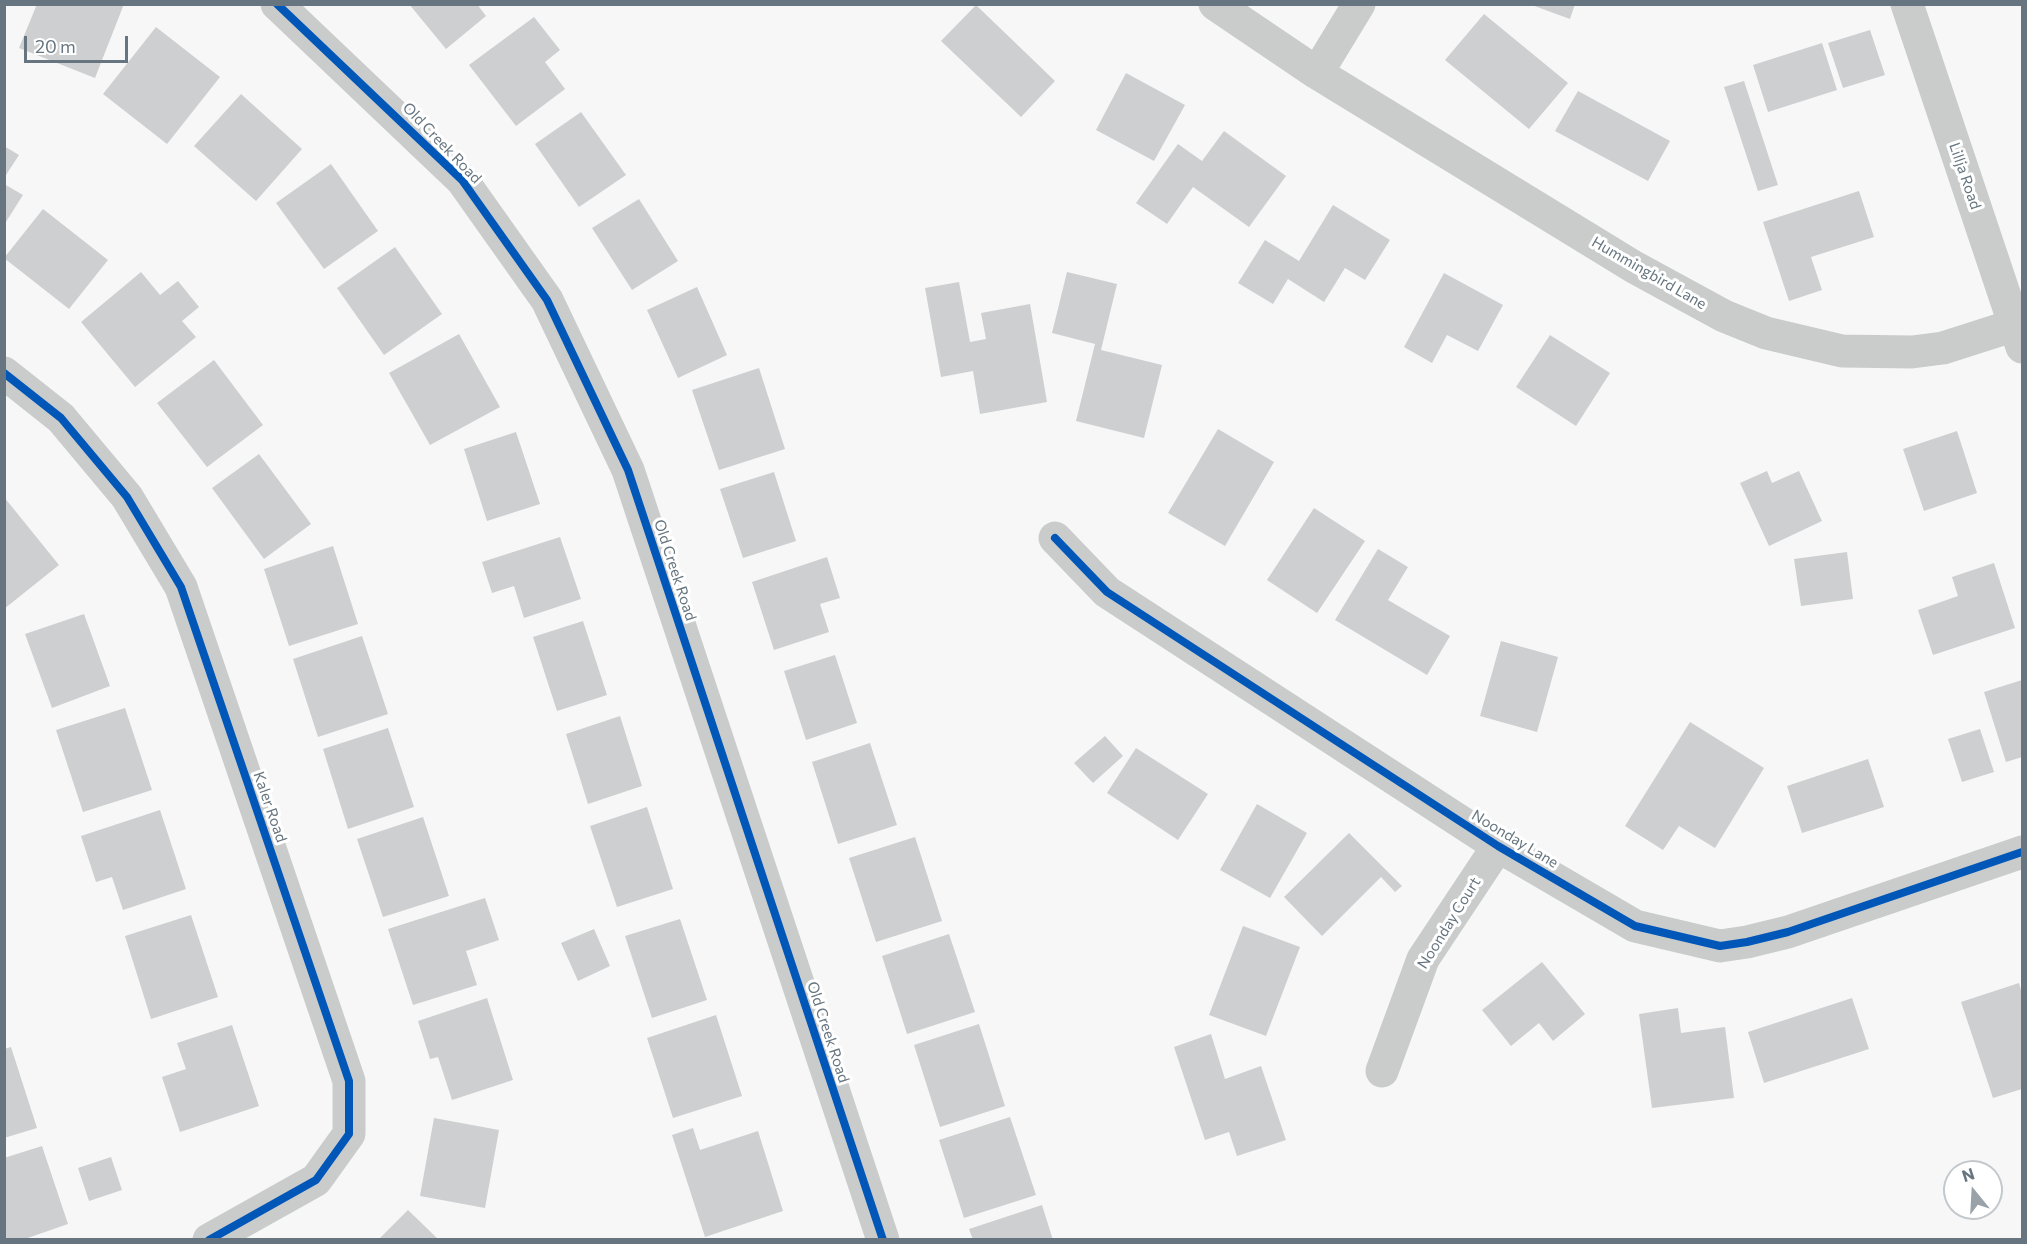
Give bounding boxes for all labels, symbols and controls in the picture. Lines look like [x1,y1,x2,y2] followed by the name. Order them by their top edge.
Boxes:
[27,24,130,62] scale bar
[35,35,76,57] text: 20 m
[399,99,485,187] street label: Old Creek Road
[1945,140,1985,212] street label: Lillja Road
[1589,233,1709,313] street label: Hummingbird Lane
[650,517,700,623] street label: Old Creek Road
[250,769,290,845] street label: Kaler Road
[1468,806,1562,872] street label: Noonday Lane
[1414,874,1484,972] street label: Noonday Court
[803,979,853,1085] street label: Old Creek Road
[1943,1160,2003,1220] north arrow
[1959,1163,1977,1185] text: N

